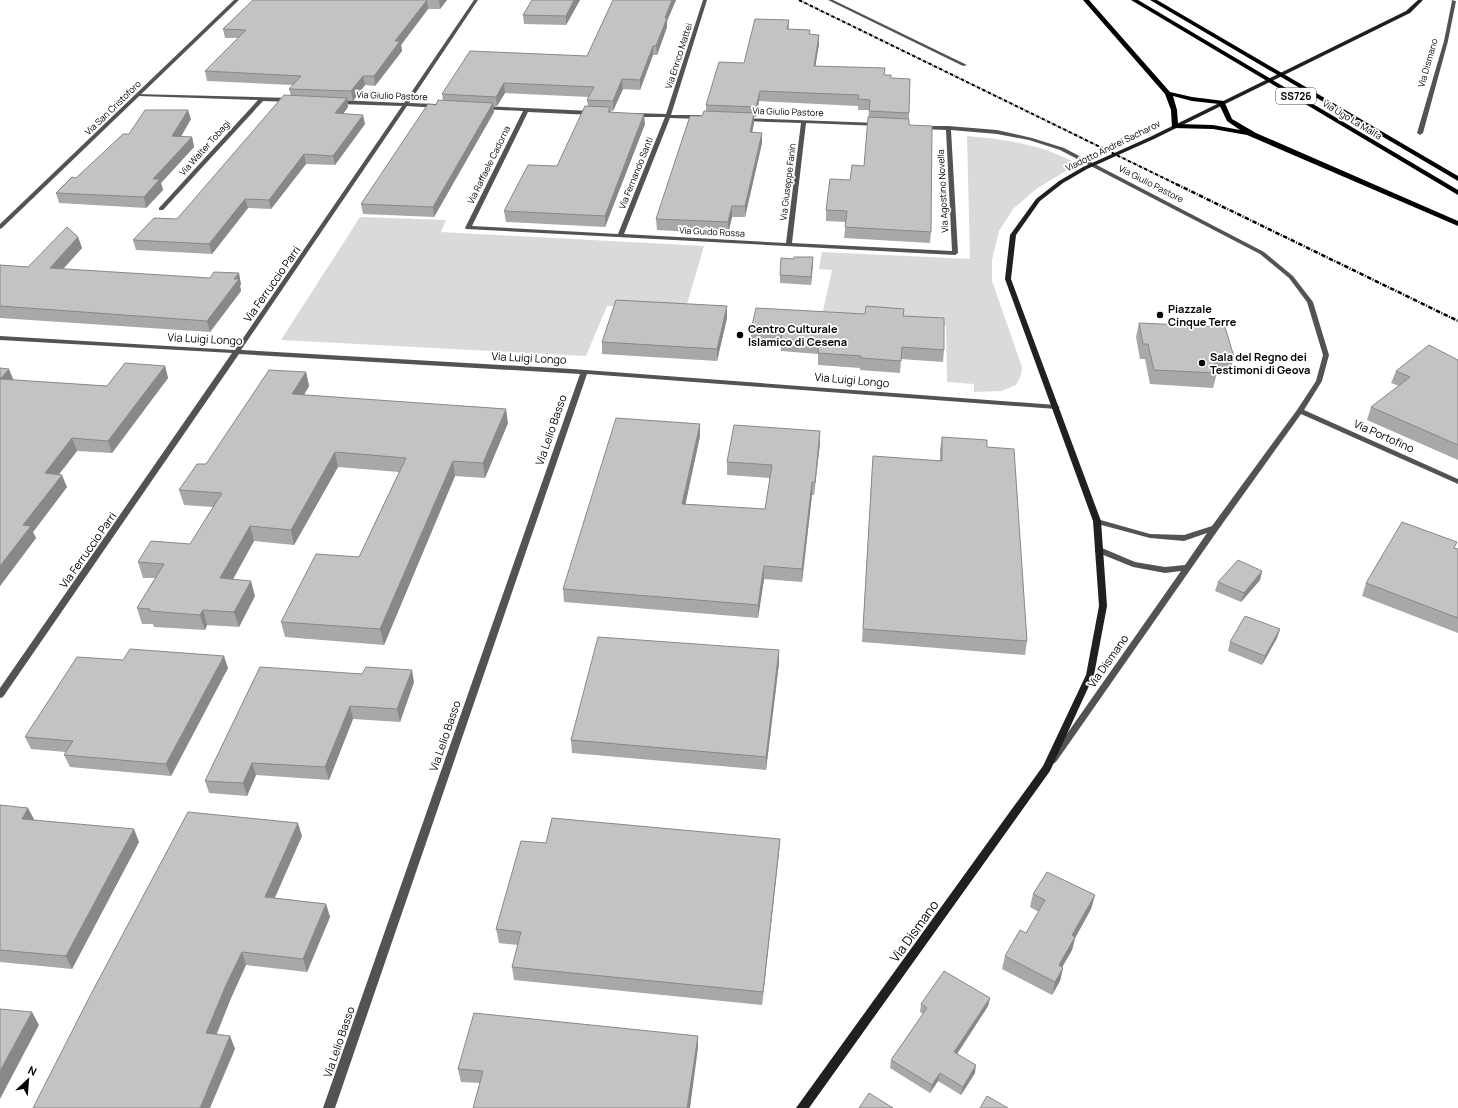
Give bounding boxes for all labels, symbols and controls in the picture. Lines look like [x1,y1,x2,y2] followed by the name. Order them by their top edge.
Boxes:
[662,21,695,90] street label: Via Enrico Mattei
[1414,37,1441,89] street label: Via Dismano
[82,77,144,138] street label: Via San Cristoforo
[356,88,428,103] street label: Via Giulio Pastore
[1276,88,1316,104] road number: SS726
[1320,97,1384,142] street label: Via Ugo La Malfa
[752,104,824,119] street label: Via Giulio Pastore
[176,117,233,178] street label: Via Walter Tobagi
[1063,117,1163,174] street label: Viadotto Andrei Sacharov
[464,123,513,206] street label: Via Raffaele Cadorna
[615,135,656,211] street label: Via Fernando Santi
[776,143,799,221] street label: Via Giuseppe Fanin
[934,149,951,233] street label: Via Agostino Novella
[1116,162,1186,206] street label: Via Giulio Pastore
[679,223,745,240] street label: Via Guido Rossa
[240,243,303,325] street label: Via Ferruccio Parri
[1168,301,1237,329] place label: Piazzale Cinque Terre
[1155,310,1165,320] marker: Piazzale Cinque Terre
[748,321,847,349] place label: Centro Culturale Islamico di Cesena
[167,329,243,348] street label: Via Luigi Longo
[735,330,745,340] marker: Centro Culturale Islamico di Cesena
[491,348,567,367] street label: Via Luigi Longo
[1210,349,1310,377] place label: Sala del Regno dei Testimoni di Geova
[1197,358,1207,368] marker: Sala del Regno dei Testimoni di Geova
[814,369,891,390] street label: Via Luigi Longo
[531,392,570,467] street label: Via Lelio Basso
[1352,416,1417,456] street label: Via Portofino
[56,509,119,591] street label: Via Ferruccio Parri
[1084,631,1132,690] street label: Via Dismano
[425,698,464,773] street label: Via Lelio Basso
[885,896,943,966] street label: Via Dismano
[319,1004,358,1079] street label: Via Lelio Basso
[8,1060,48,1100] north arrow
[26,1062,40,1079] text: N

